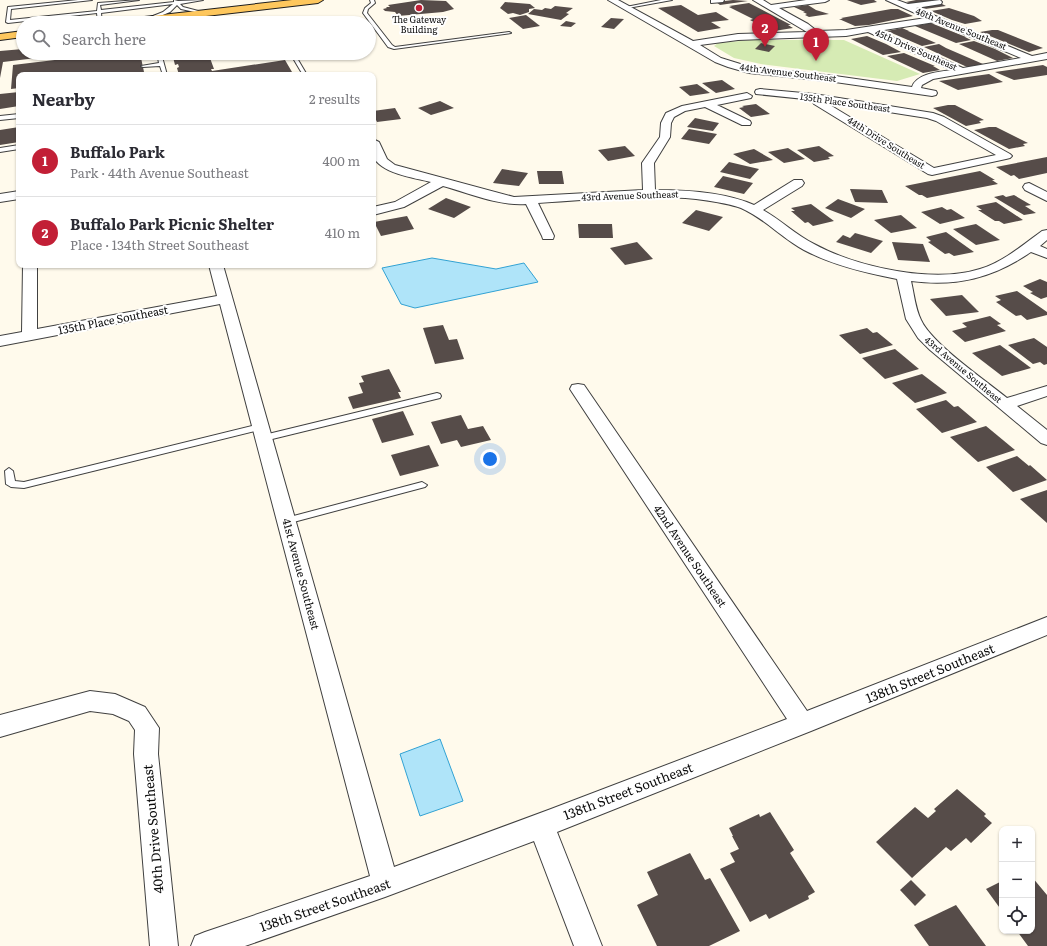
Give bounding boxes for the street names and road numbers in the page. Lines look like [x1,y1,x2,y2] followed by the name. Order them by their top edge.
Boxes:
[914,3,1009,53] street label: 46th Avenue Southeast
[873,25,960,74] street label: 45th Drive Southeast
[739,59,838,85] street label: 44th Avenue Southeast
[799,89,892,115] street label: 135th Place Southeast
[845,113,928,172] street label: 44th Drive Southeast
[581,186,679,204] street label: 43rd Avenue Southeast
[57,300,170,338] street label: 135th Place Southeast
[922,333,1006,406] street label: 43rd Avenue Southeast
[650,501,732,610] street label: 42nd Avenue Southeast
[279,516,325,632] street label: 41st Avenue Southeast
[863,638,998,707] street label: 138th Street Southeast
[560,757,696,824] street label: 138th Street Southeast
[137,763,168,894] street label: 40th Drive Southeast
[257,873,394,936] street label: 138th Street Southeast

